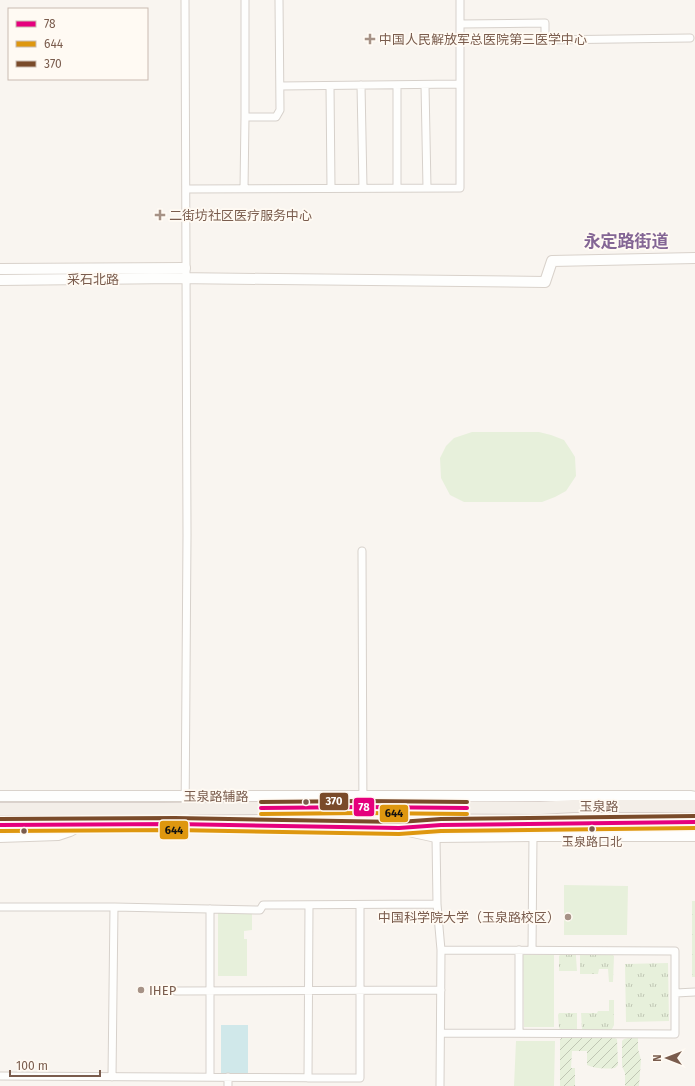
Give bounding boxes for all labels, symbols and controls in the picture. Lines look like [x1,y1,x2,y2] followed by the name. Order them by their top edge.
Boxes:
[8,8,148,80] legend
[44,17,56,31] text: 78
[379,32,587,47] place label: 中国人民解放军总医院第三医学中心
[364,33,376,45] marker: 中国人民解放军总医院第三医学中心
[44,37,64,51] text: 644
[44,57,62,71] text: 370
[169,208,312,223] place label: 二街坊社区医疗服务中心
[154,209,166,221] marker: 二街坊社区医疗服务中心
[584,231,669,252] district label: 永定路街道
[67,272,119,287] street label: 采石北路
[183,789,249,804] street label: 玉泉路辅路
[319,792,349,811] line badge: 370
[324,795,343,808] text: 370
[301,797,311,807] unlabelled marker
[353,797,375,817] line badge: 78
[579,799,619,814] street label: 玉泉路
[358,801,370,814] text: 78
[379,804,409,823] line badge: 644
[385,807,403,820] text: 644
[159,820,189,840] line badge: 644
[165,824,183,837] text: 644
[587,824,597,834] marker: 玉泉路口北
[19,826,29,836] unlabelled marker
[562,835,622,849] place label: 玉泉路口北
[378,910,560,925] place label: 中国科学院大学（玉泉路校区）
[563,912,573,922] marker: 中国科学院大学（玉泉路校区）
[149,983,177,998] place label: IHEP
[136,985,146,995] marker: IHEP
[647,1038,687,1078] north arrow
[10,1052,100,1078] scale bar
[651,1054,664,1062] text: N
[16,1059,48,1073] text: 100 m

